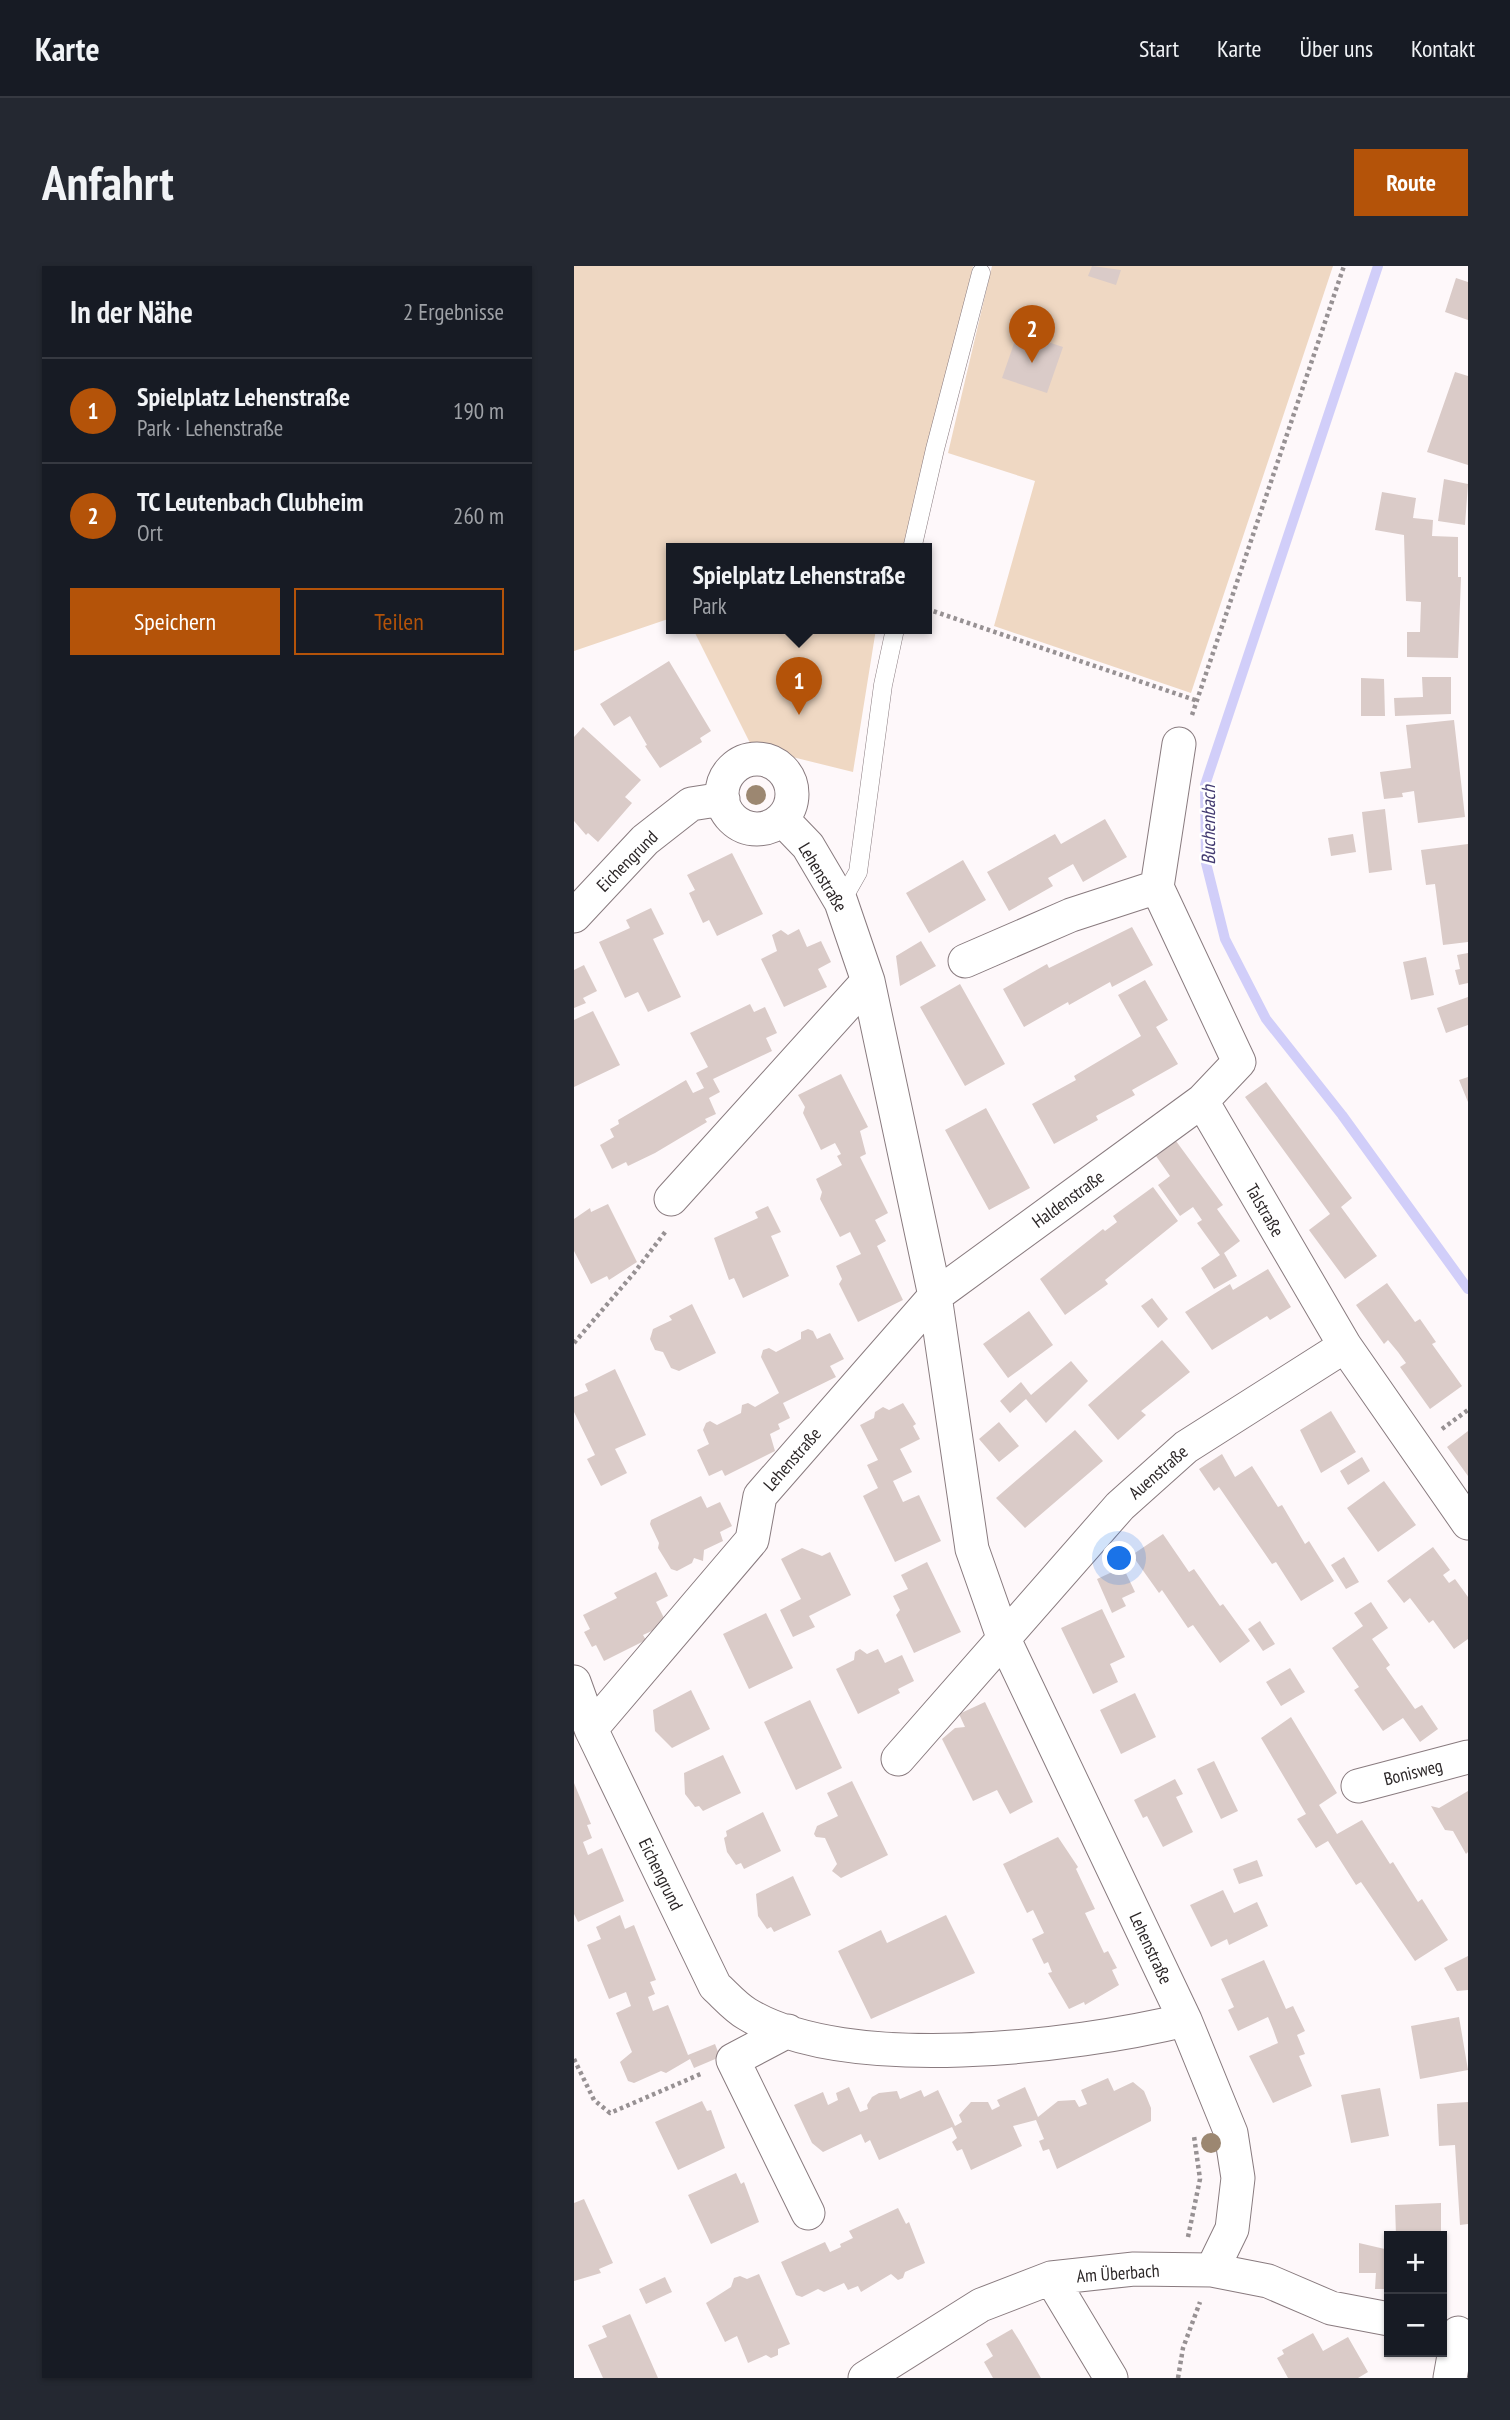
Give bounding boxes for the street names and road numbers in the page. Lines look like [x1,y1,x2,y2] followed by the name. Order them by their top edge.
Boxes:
[591,825,663,897] street label: Eichengrund
[793,838,853,916] street label: Lehenstraße
[1027,1165,1109,1233] street label: Haldenstraße
[1241,1179,1289,1241] street label: Talstraße
[758,1422,826,1496] street label: Lehenstraße
[1124,1440,1192,1504] street label: Auenstraße
[1381,1754,1445,1790] street label: Bonisweg
[634,1834,688,1914] street label: Eichengrund
[1124,1908,1178,1988] street label: Lehenstraße
[1076,2259,1160,2287] street label: Am Überbach

